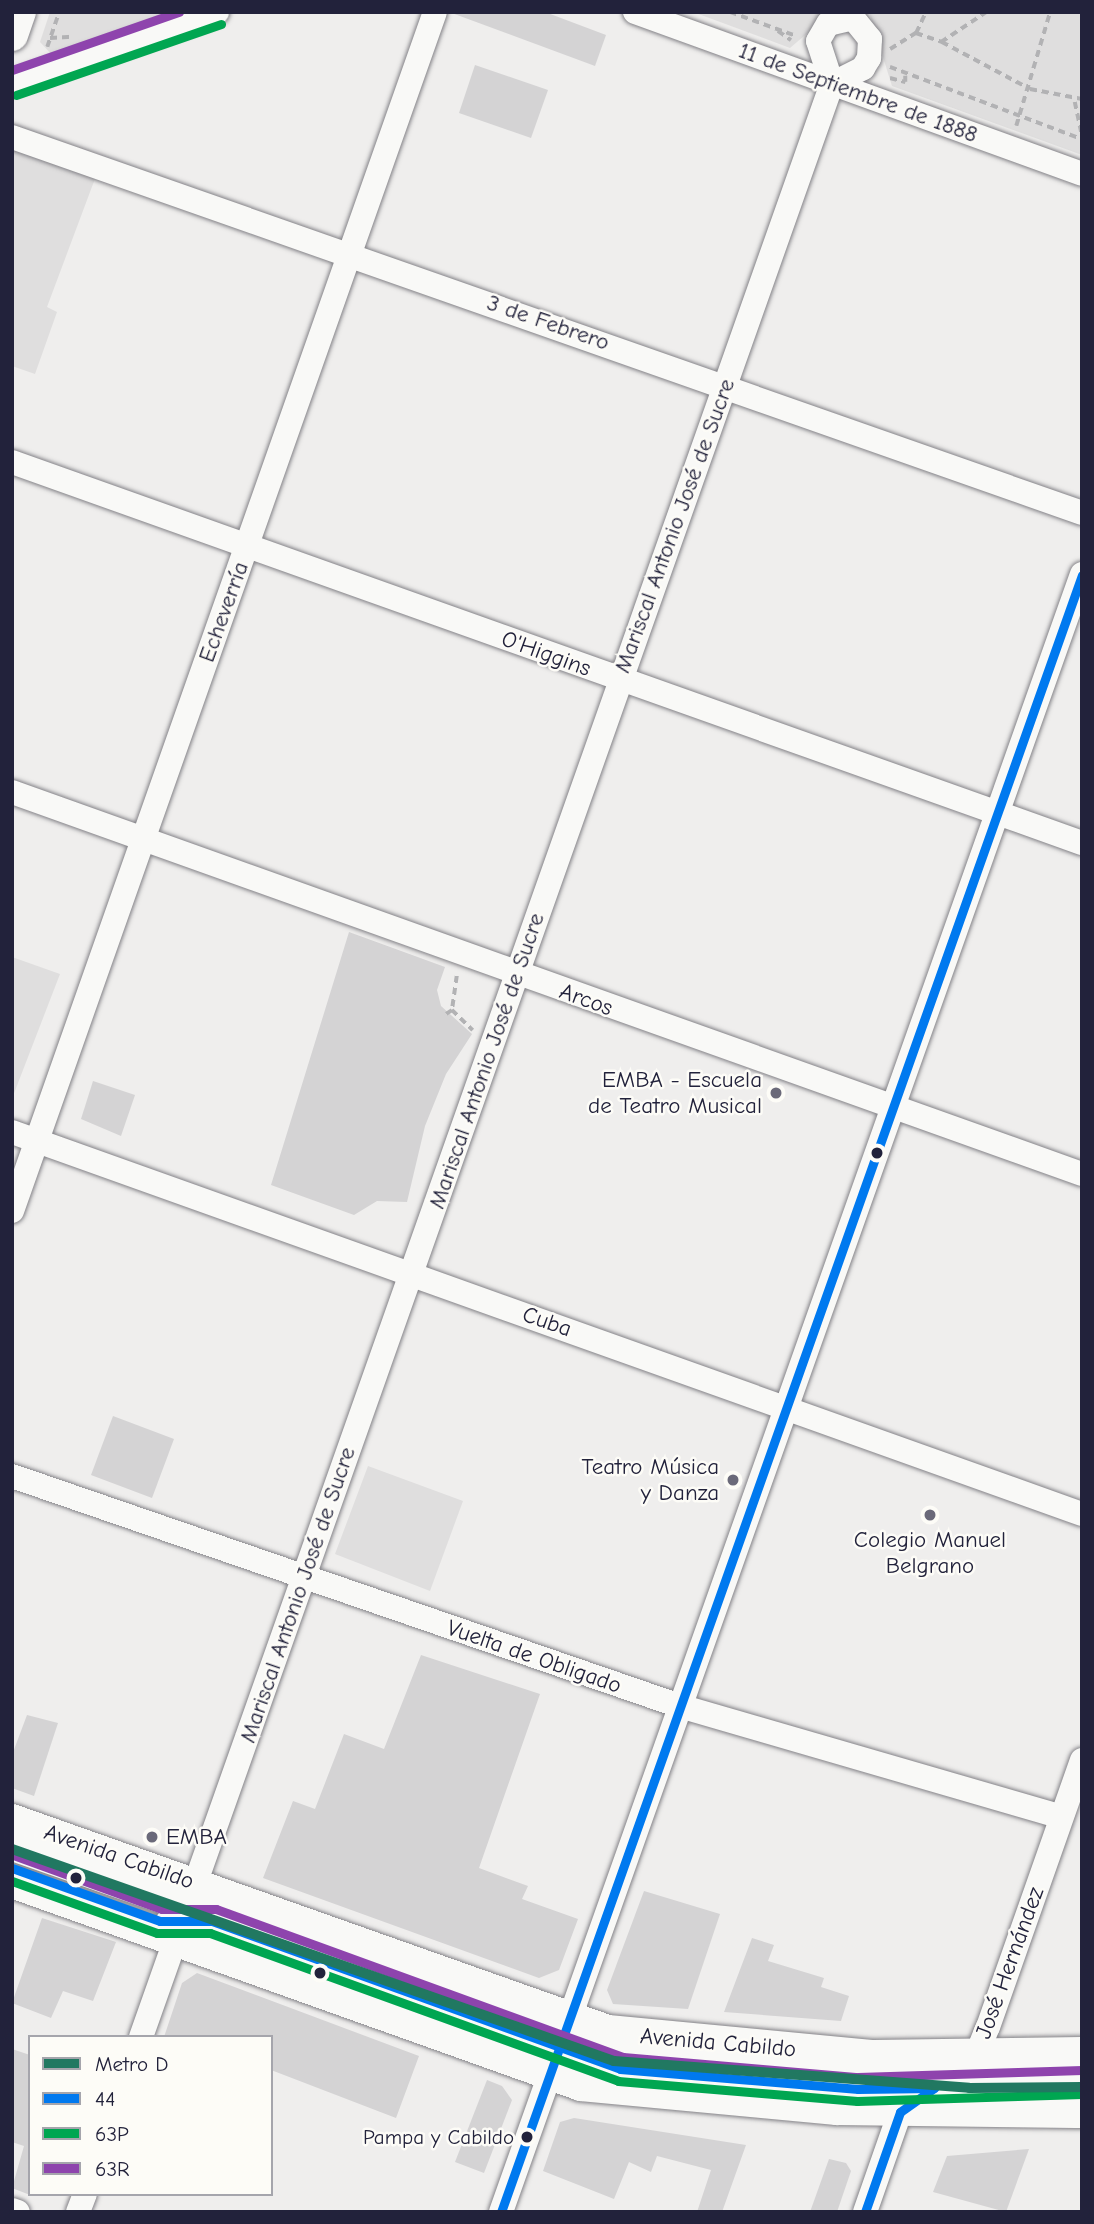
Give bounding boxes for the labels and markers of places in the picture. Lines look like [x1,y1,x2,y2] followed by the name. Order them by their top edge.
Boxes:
[588,1066,762,1120] place label: EMBA - Escuela de Teatro Musical
[768,1085,784,1101] marker: EMBA - Escuela de Teatro Musical
[870,1146,884,1160] unlabelled marker
[582,1453,719,1507] place label: Teatro Música y Danza
[725,1472,741,1488] marker: Teatro Música y Danza
[922,1507,938,1523] marker: Colegio Manuel Belgrano
[854,1526,1006,1580] place label: Colegio Manuel Belgrano
[166,1823,227,1851] place label: EMBA
[144,1829,160,1845] marker: EMBA
[69,1871,83,1885] unlabelled marker
[313,1966,327,1980] unlabelled marker
[363,2124,514,2150] place label: Pampa y Cabildo
[520,2130,534,2144] marker: Pampa y Cabildo

